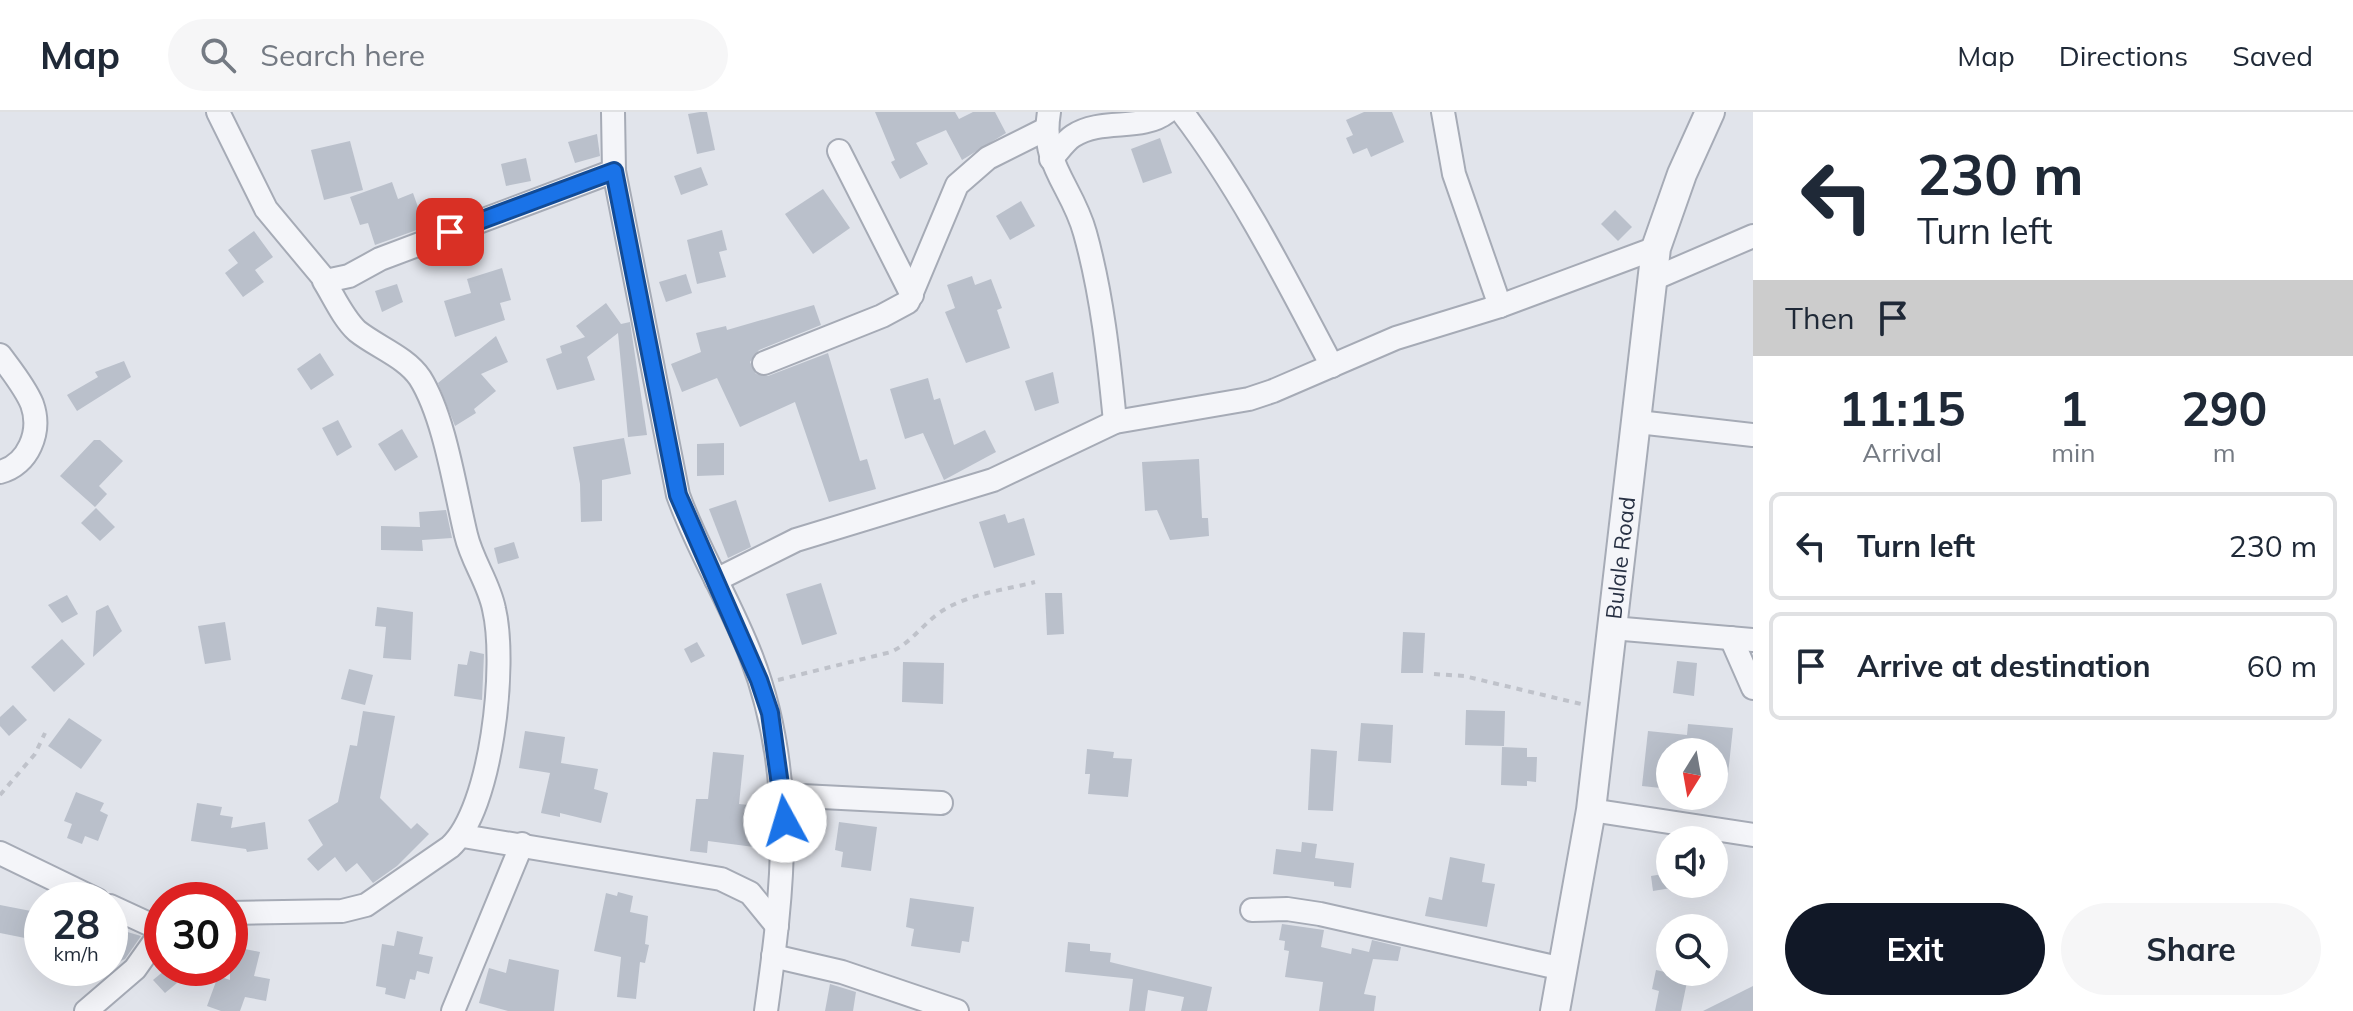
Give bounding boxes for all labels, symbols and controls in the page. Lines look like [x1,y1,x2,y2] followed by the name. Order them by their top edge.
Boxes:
[168,19,728,91] search box
[40,31,120,79] text: Map
[196,33,240,77] icon: search
[260,36,425,74] text: Search here
[1957,38,2015,73] text: Map
[2059,38,2188,73] text: Directions
[2232,38,2313,73] text: Saved
[1917,139,2084,209] text: 230 m
[1785,144,1889,248] icon: left
[416,198,484,266] pin
[1917,208,2053,253] text: Turn left
[428,210,472,254] icon: arrive
[1871,296,1915,340] icon: arrive
[1785,299,1855,337] text: Then
[1839,378,1966,438] text: 11:15
[2059,378,2088,438] text: 1
[2181,378,2267,438] text: 290
[1862,436,1942,469] text: Arrival
[2051,436,2095,469] text: min
[2213,436,2236,469] text: m
[1599,495,1641,621] street label: Bulale Road
[1789,524,1833,568] icon: left
[1857,527,1975,565] text: Turn left
[2229,527,2317,565] text: 230 m
[1789,644,1833,688] icon: arrive
[1857,647,2151,685] text: Arrive at destination
[2247,647,2317,685] text: 60 m
[1656,738,1728,810] north arrow
[1656,738,1728,986] map controls
[743,779,827,863] position arrow
[1656,826,1728,898] button: sound
[144,882,248,986] speed limit sign: 30
[52,899,100,949] text: 28
[1785,903,2045,995] button: Exit
[2061,903,2321,995] button: Share
[1656,914,1728,986] button: search
[53,941,99,966] text: km/h

